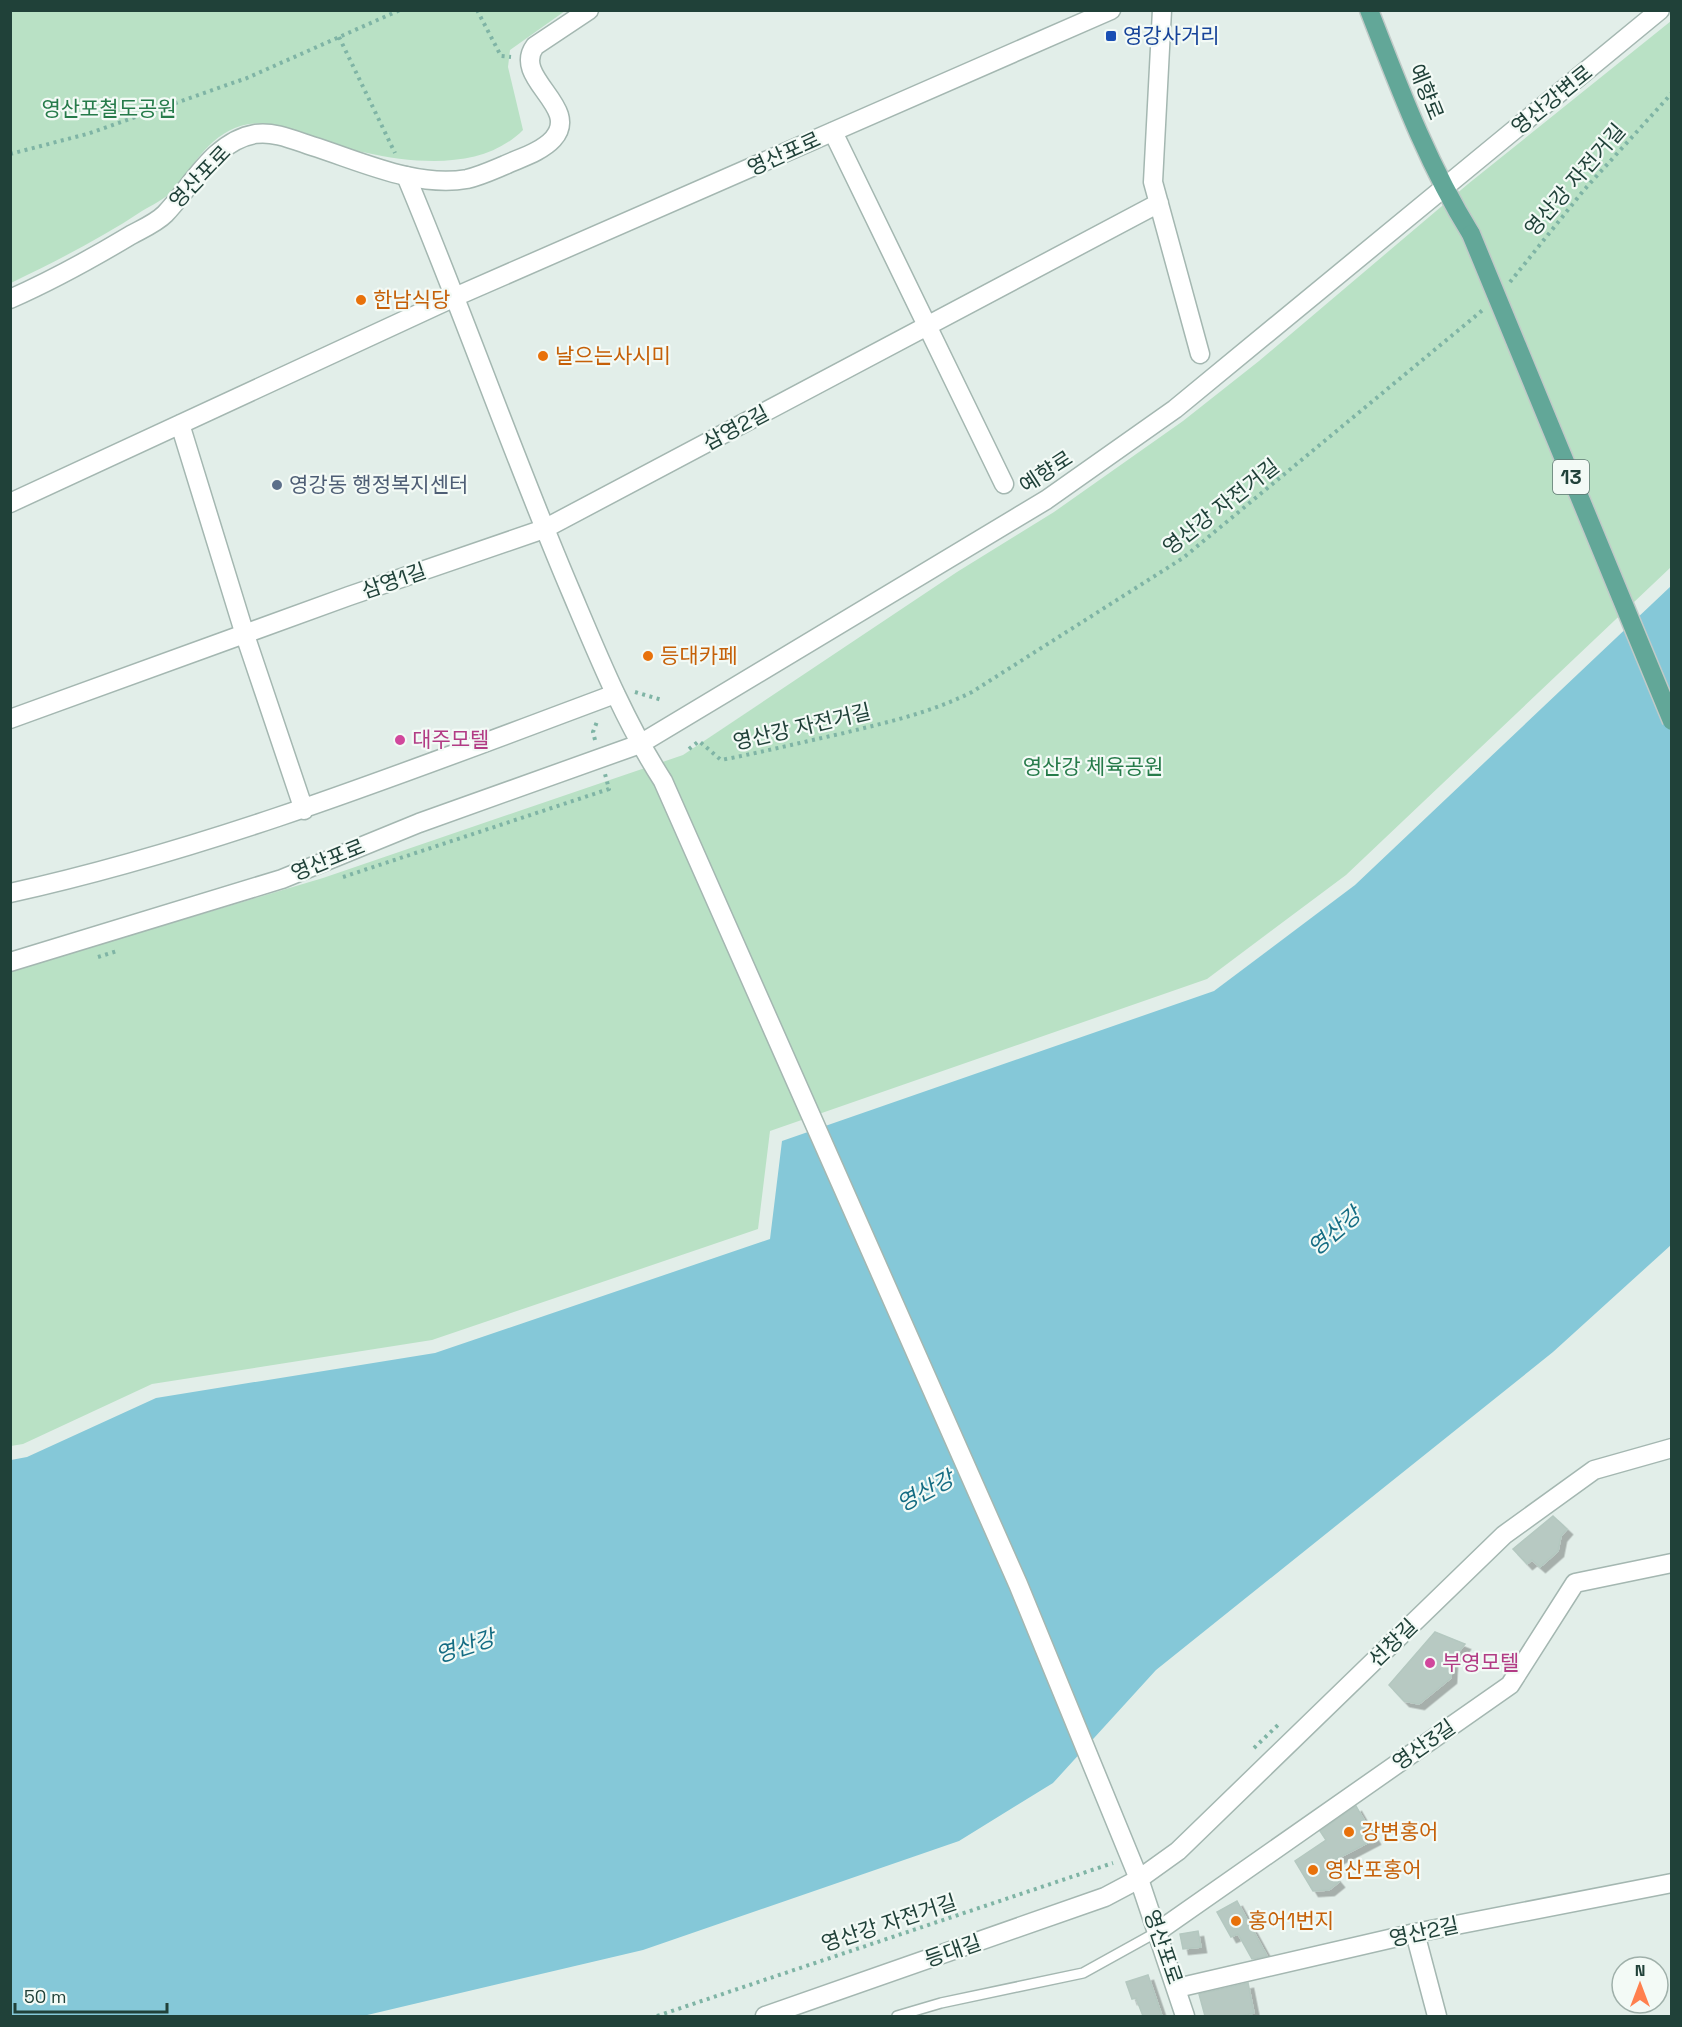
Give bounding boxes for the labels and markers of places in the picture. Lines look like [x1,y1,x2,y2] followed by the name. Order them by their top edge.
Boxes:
[1123,22,1220,49] place label: 영강사거리
[1104,29,1118,43] marker: 영강사거리
[373,286,450,313] place label: 한남식당
[354,293,368,307] marker: 한남식당
[555,342,671,369] place label: 날으는사시미
[536,349,550,363] marker: 날으는사시미
[289,471,468,498] place label: 영강동 행정복지센터
[270,478,284,492] marker: 영강동 행정복지센터
[660,642,737,669] place label: 등대카페
[641,649,655,663] marker: 등대카페
[412,726,489,753] place label: 대주모텔
[393,733,407,747] marker: 대주모텔
[1442,1649,1519,1676] place label: 부영모텔
[1423,1656,1437,1670] marker: 부영모텔
[1361,1818,1438,1845] place label: 강변홍어
[1342,1825,1356,1839] marker: 강변홍어
[1325,1856,1422,1883] place label: 영산포홍어
[1306,1863,1320,1877] marker: 영산포홍어
[1248,1907,1334,1934] place label: 홍어1번지
[1229,1914,1243,1928] marker: 홍어1번지

